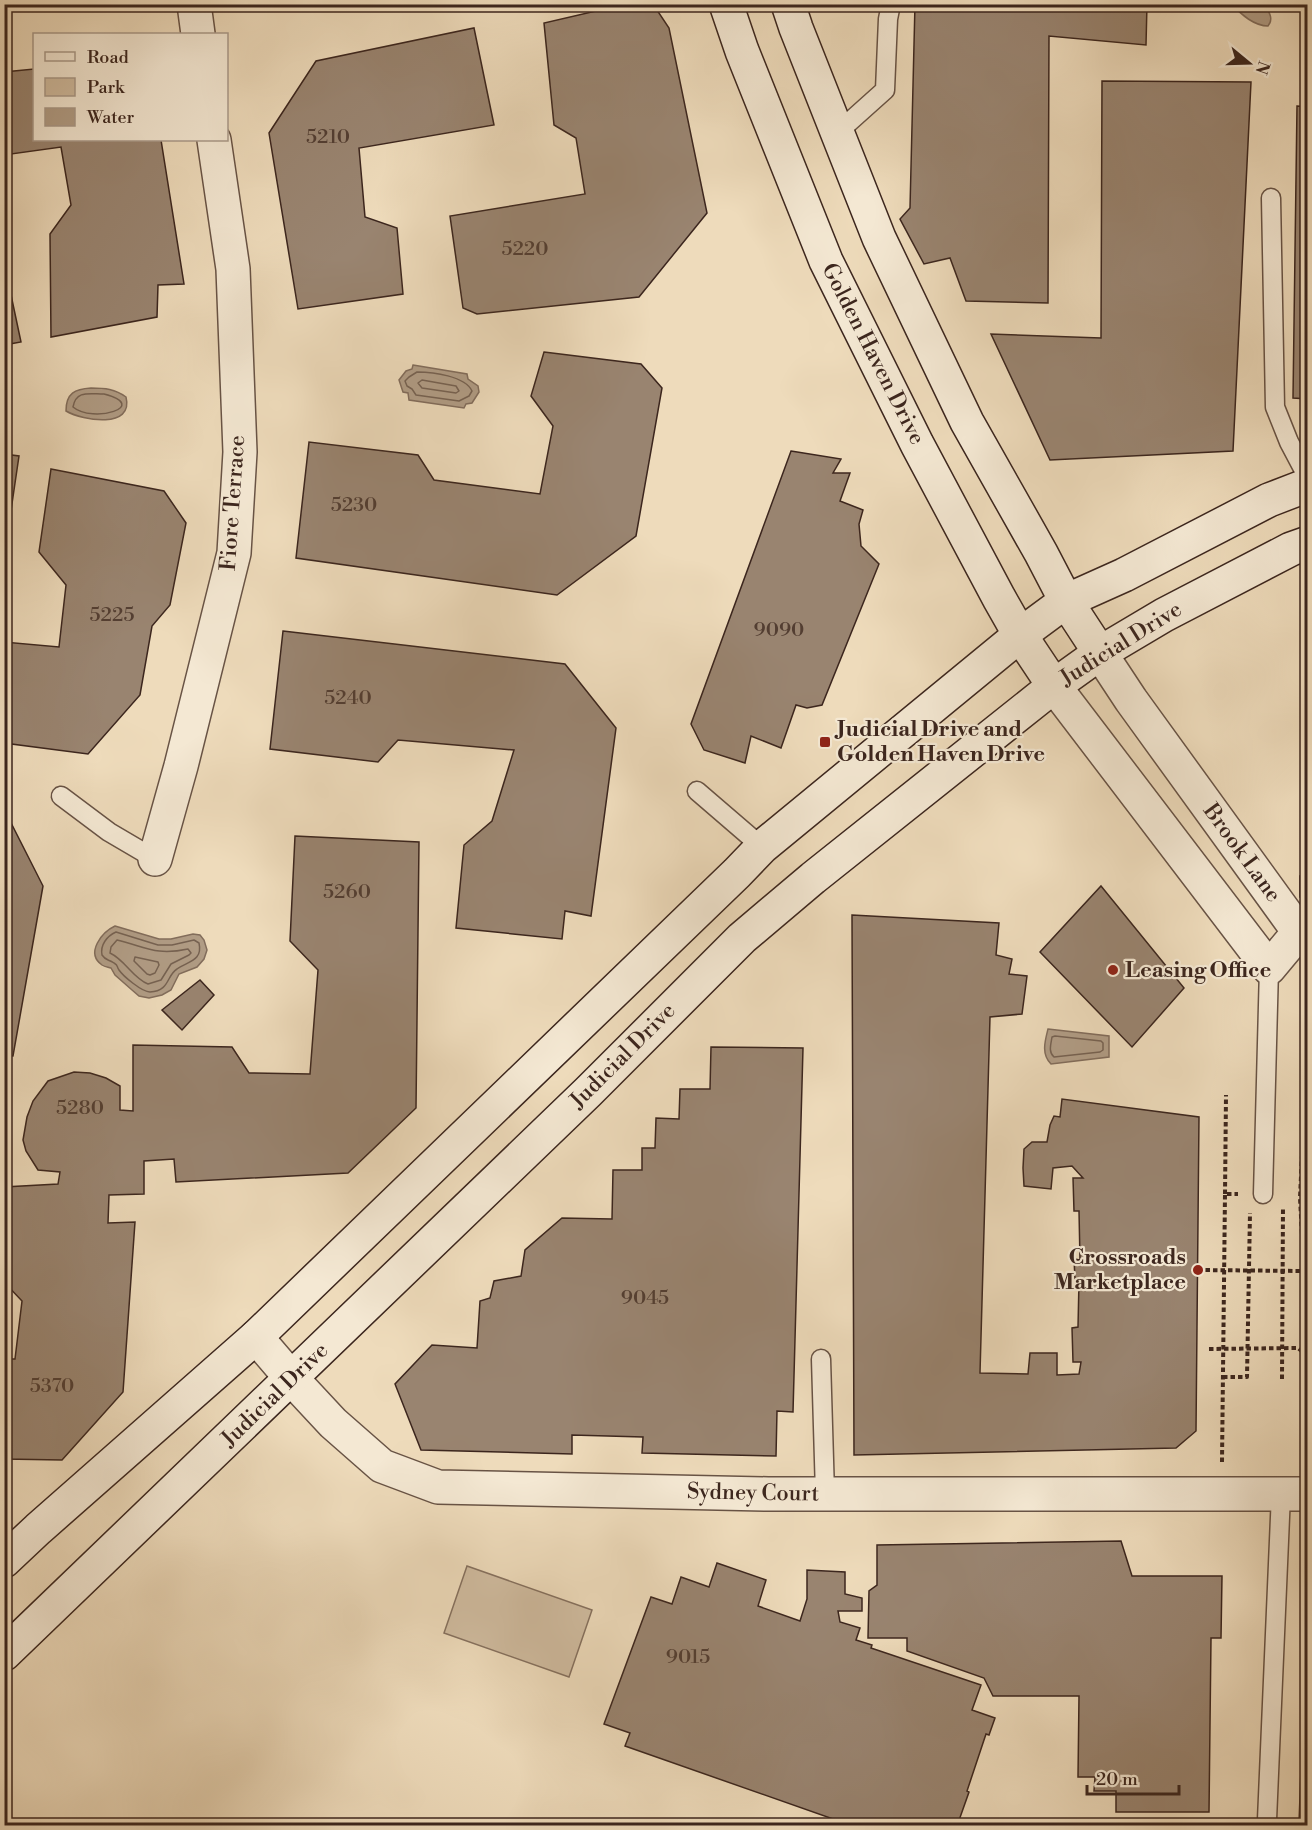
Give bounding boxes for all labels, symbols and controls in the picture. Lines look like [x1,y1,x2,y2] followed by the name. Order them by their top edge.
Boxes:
[33,33,228,141] legend
[1219,33,1279,93] north arrow
[87,46,130,69] text: Road
[1251,58,1274,77] text: N
[87,76,126,99] text: Park
[86,106,135,129] text: Water
[306,125,350,150] house number: 5210
[501,237,549,262] house number: 5220
[816,259,930,449] street label: Golden Haven Drive
[215,434,251,572] street label: Fiore Terrace
[331,493,377,518] house number: 5230
[1054,596,1187,693] street label: Judicial Drive
[90,603,134,628] house number: 5225
[754,618,804,643] house number: 9090
[324,686,372,711] house number: 5240
[834,716,1045,768] place label: Judicial Drive and Golden Haven Drive
[818,735,832,749] marker: Judicial Drive and Golden Haven Drive
[1197,798,1287,908] street label: Brook Lane
[323,880,371,905] house number: 5260
[1125,957,1272,984] place label: Leasing Office
[1106,963,1120,977] marker: Leasing Office
[564,998,681,1115] street label: Judicial Drive
[56,1096,104,1121] house number: 5280
[1054,1244,1186,1296] place label: Crossroads Marketplace
[1191,1263,1205,1277] marker: Crossroads Marketplace
[621,1286,669,1311] house number: 9045
[215,1337,334,1453] street label: Judicial Drive
[30,1374,74,1399] house number: 5370
[687,1478,820,1508] street label: Sydney Court
[666,1645,710,1670] house number: 9015
[1087,1758,1178,1796] scale bar
[1096,1768,1138,1791] text: 20 m

